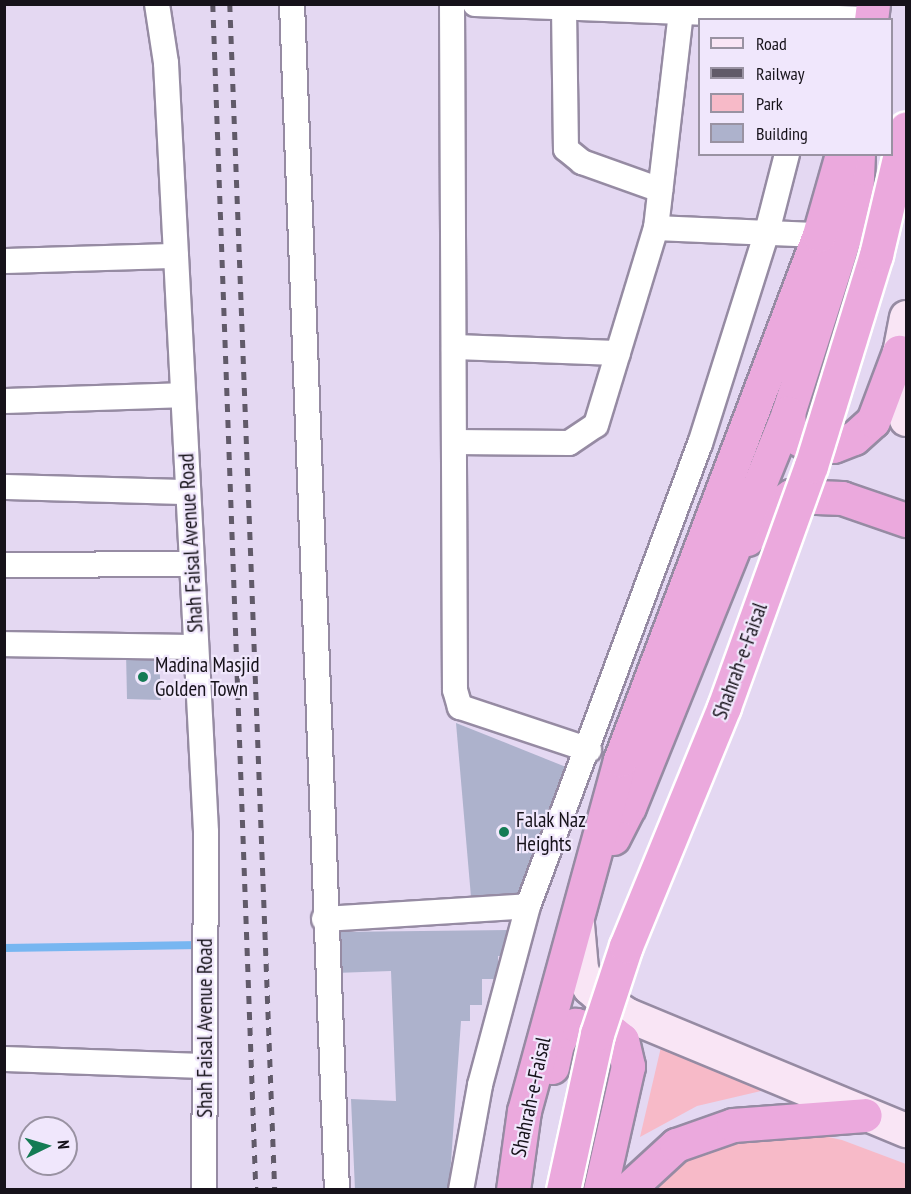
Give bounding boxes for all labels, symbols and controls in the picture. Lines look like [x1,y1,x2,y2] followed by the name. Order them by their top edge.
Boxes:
[698,18,893,156] legend
[756,32,787,55] text: Road
[756,62,805,85] text: Railway
[756,92,783,115] text: Park
[756,122,808,145] text: Building
[174,452,208,634] street label: Shah Faisal Avenue Road
[707,599,773,723] street label: Shahrah-e-Faisal
[155,652,260,702] place label: Madina Masjid Golden Town
[136,670,150,684] marker: Madina Masjid Golden Town
[516,807,586,857] place label: Falak Naz Heights
[497,825,511,839] marker: Falak Naz Heights
[192,938,218,1118] street label: Shah Faisal Avenue Road
[506,1035,556,1159] street label: Shahrah-e-Faisal
[18,1116,78,1176] north arrow
[54,1139,74,1150] text: N

